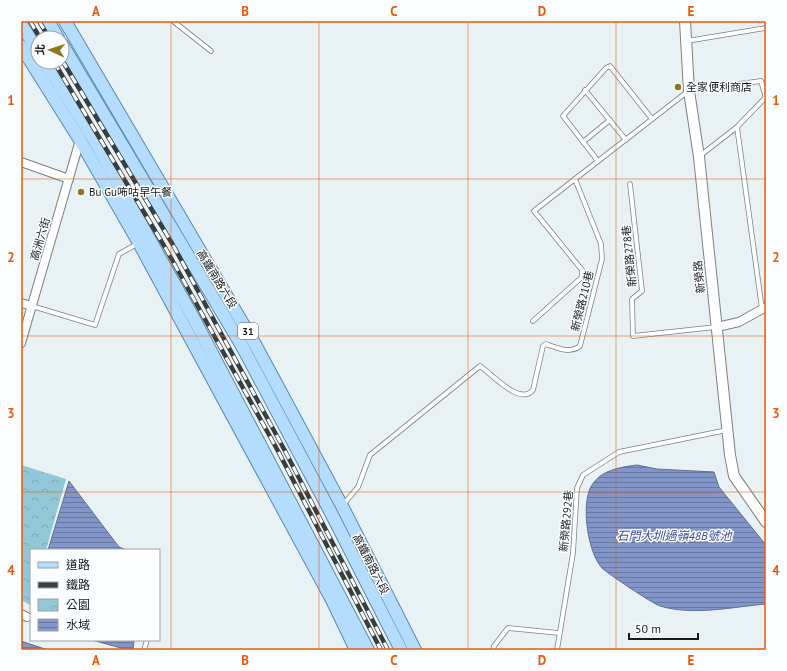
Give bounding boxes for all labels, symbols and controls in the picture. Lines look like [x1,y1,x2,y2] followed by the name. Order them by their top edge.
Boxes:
[92,3,100,20] text: A
[241,3,249,20] text: B
[390,3,398,20] text: C
[538,3,546,20] text: D
[688,3,695,20] text: E
[30,30,70,70] north arrow
[33,44,47,55] text: 北
[686,80,752,94] place label: 全家便利商店
[673,82,683,92] marker: 全家便利商店
[7,92,15,109] text: 1
[772,92,780,109] text: 1
[89,185,172,199] place label: Bu Gu咘咕早午餐
[76,187,86,197] marker: Bu Gu咘咕早午餐
[27,216,53,262] street label: 高洲六街
[619,224,639,288] street label: 新榮路278巷
[194,247,240,311] street label: 高鐵南路六段
[7,249,15,266] text: 2
[772,249,780,266] text: 2
[690,260,708,294] street label: 新榮路
[568,269,596,333] street label: 新榮路210巷
[238,323,258,339] road number: 31
[7,405,15,422] text: 3
[772,405,780,422] text: 3
[556,490,576,552] street label: 新榮路292巷
[616,528,734,543] water label: 石門大圳過嶺48B號池
[350,531,392,597] street label: 高鐵南路六段
[30,549,160,641] legend
[66,557,90,572] text: 道路
[7,562,15,579] text: 4
[772,562,780,579] text: 4
[66,577,90,592] text: 鐵路
[66,597,90,612] text: 公園
[629,615,698,641] scale bar
[66,617,90,632] text: 水域
[635,621,661,636] text: 50 m
[92,652,100,669] text: A
[241,652,249,669] text: B
[390,652,398,669] text: C
[538,652,546,669] text: D
[688,652,695,669] text: E

